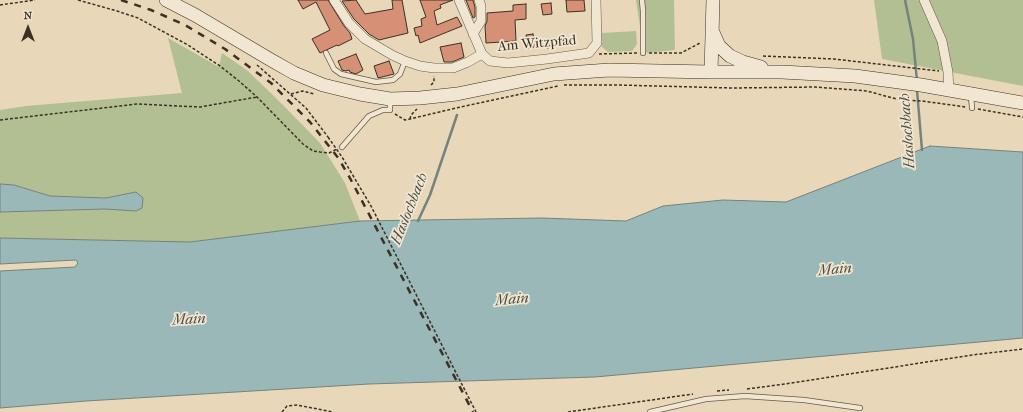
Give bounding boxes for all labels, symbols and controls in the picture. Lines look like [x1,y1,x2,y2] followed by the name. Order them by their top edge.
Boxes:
[8,8,48,48] north arrow
[24,9,32,22] text: N
[497,32,577,56] street label: Am Witzpfad
[896,93,920,169] water label: Haslochbach
[388,171,432,247] water label: Haslochbach
[817,260,853,280] water label: Main
[494,290,530,310] water label: Main
[172,310,206,330] water label: Main

